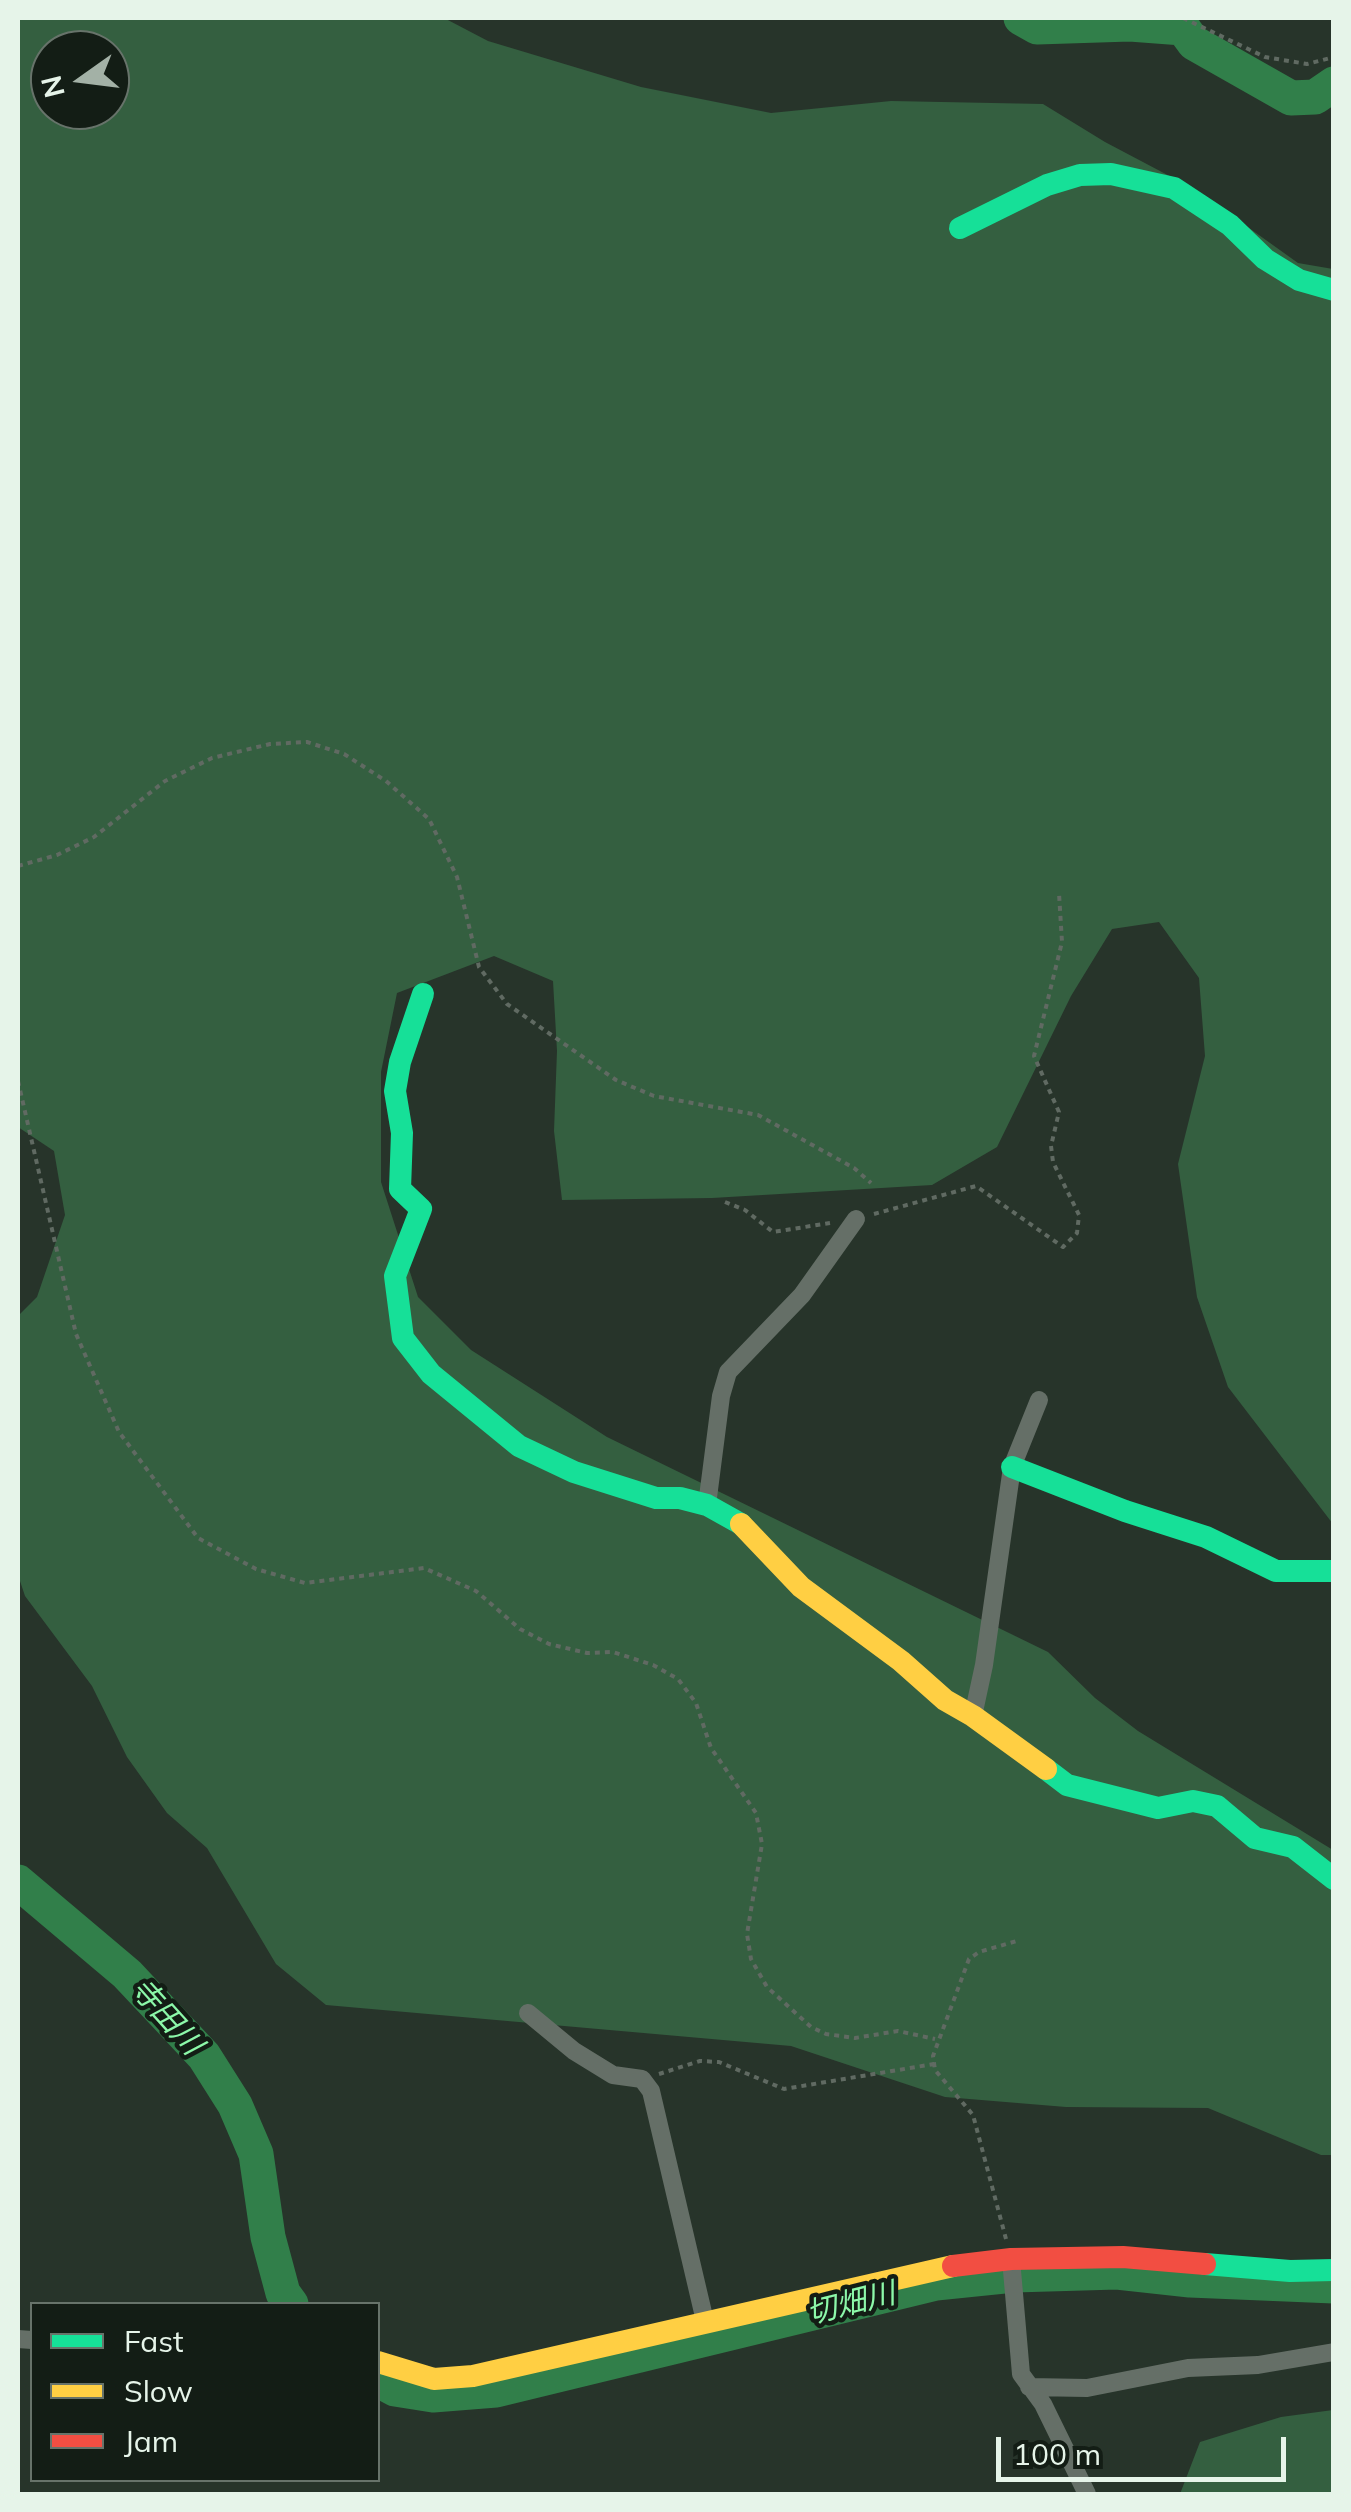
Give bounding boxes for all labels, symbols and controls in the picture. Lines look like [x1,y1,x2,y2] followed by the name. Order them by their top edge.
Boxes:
[30,30,130,130] north arrow
[33,72,72,101] text: N
[123,1972,209,2062] water label: 寺田川
[803,2276,899,2332] water label: 切畑川
[30,2302,380,2482] legend
[124,2322,184,2360] text: Fast
[124,2372,193,2410] text: Slow
[1001,2417,1291,2479] scale bar
[124,2422,178,2460] text: Jam
[1013,2435,1101,2473] text: 100 m

